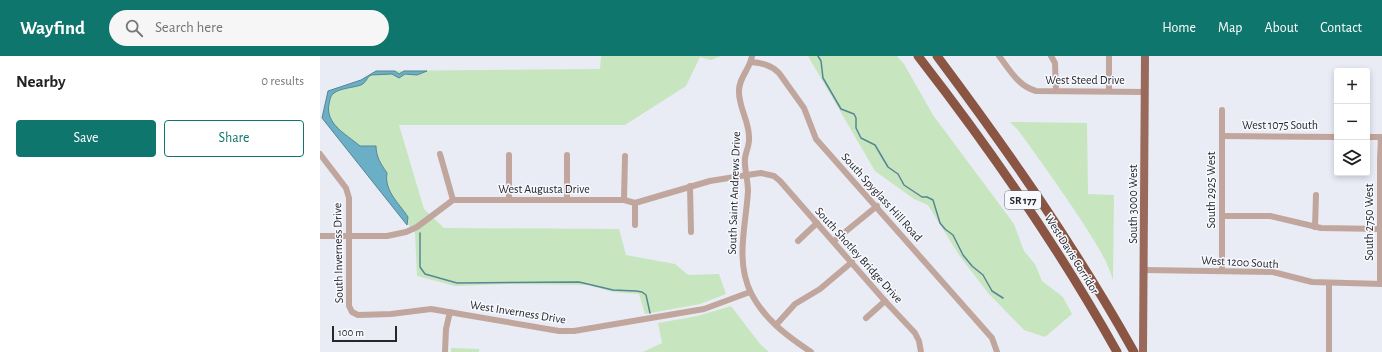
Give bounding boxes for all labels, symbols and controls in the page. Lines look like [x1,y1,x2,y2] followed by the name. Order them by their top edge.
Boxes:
[109,10,389,46] search box
[123,17,145,39] icon: search
[20,19,85,38] text: Wayfind
[155,20,223,35] text: Search here
[1162,21,1196,35] text: Home
[1218,21,1242,35] text: Map
[1264,21,1298,35] text: About
[1320,21,1362,35] text: Contact
[1334,68,1370,176] map controls
[1334,68,1370,104] button: +
[16,73,66,90] text: Nearby
[1045,74,1125,86] street label: West Steed Drive
[261,75,304,88] text: 0 results
[1334,104,1370,140] button: −
[1242,119,1318,131] street label: West 1075 South
[16,120,156,157] button: Save
[164,120,304,157] button: Share
[726,131,742,255] street label: South Saint Andrews Drive
[1334,140,1370,176] button: layers
[839,151,925,244] street label: South Spyglass Hill Road
[1205,151,1217,229] street label: South 2925 West
[1127,164,1139,244] street label: South 3000 West
[498,183,590,195] street label: West Augusta Drive
[1363,183,1375,261] street label: South 2750 West
[1005,191,1041,209] road number: SR 177
[331,203,345,303] street label: South Inverness Drive
[812,205,905,306] street label: South Shotley Bridge Drive
[1043,212,1101,296] street label: West Davis Corridor
[1201,254,1279,270] street label: West 1200 South
[469,298,567,326] street label: West Inverness Drive
[332,324,397,343] scale bar
[338,327,364,338] text: 100 m

